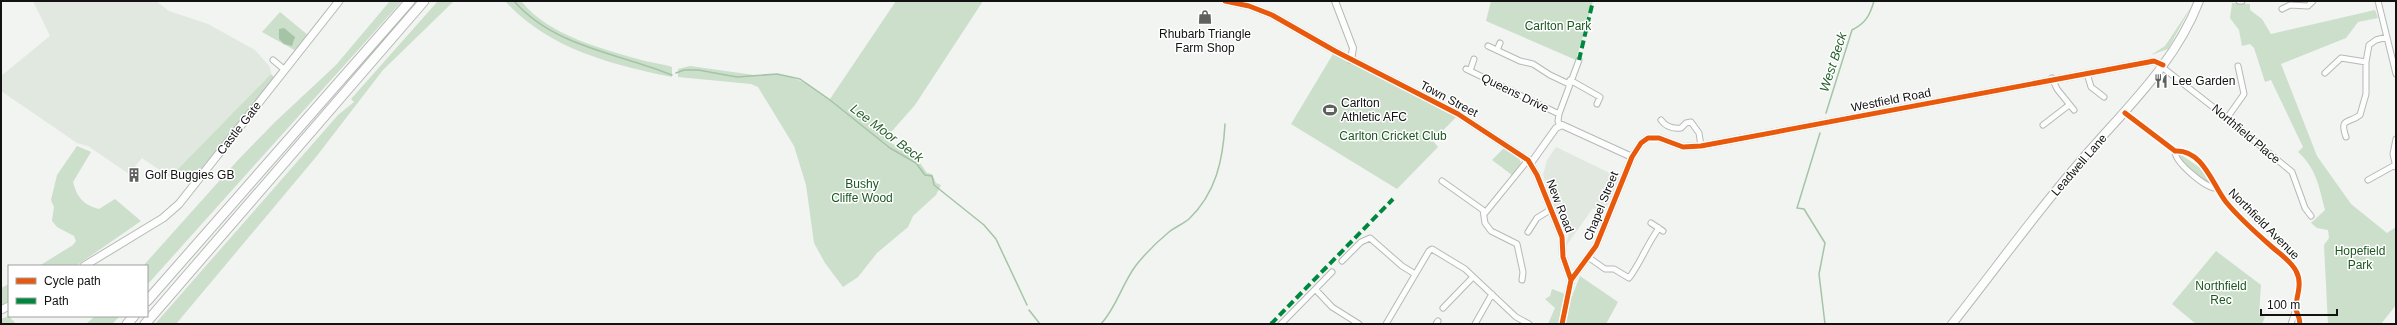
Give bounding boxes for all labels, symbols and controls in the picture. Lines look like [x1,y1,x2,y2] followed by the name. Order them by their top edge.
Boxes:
[1197,9,1213,25] shop icon: Rhubarb Triangle Farm Shop
[1525,19,1592,33] park label: Carlton Park
[1159,27,1251,55] place label: Rhubarb Triangle Farm Shop
[1816,29,1850,94] water label: West Beck
[1479,71,1551,116] street label: Queens Drive
[2153,73,2169,89] restaurant icon: Lee Garden
[2172,74,2235,88] place label: Lee Garden
[1418,78,1481,120] street label: Town Street
[1850,85,1932,115] street label: Westfield Road
[1341,96,1407,124] place label: Carlton Athletic AFC
[214,98,264,157] street label: Castle Gate
[848,101,928,166] water label: Lee Moor Beck
[2209,101,2283,167] street label: Northfield Place
[1322,102,1338,118] sports icon: Carlton Athletic AFC
[1339,129,1447,143] park label: Carlton Cricket Club
[2048,131,2110,199] street label: Leadwell Lane
[126,167,142,183] building icon: Golf Buggies GB
[145,168,234,182] place label: Golf Buggies GB
[1581,169,1621,243] street label: Chapel Street
[831,177,893,205] park label: Bushy Cliffe Wood
[1543,177,1577,235] street label: New Road
[2226,186,2303,263] street label: Northfield Avenue
[2335,244,2385,272] park label: Hopefield Park
[8,265,148,317] legend
[44,274,101,288] text: Cycle path
[2195,279,2247,307] park label: Northfield Rec
[2261,291,2337,317] scale bar
[44,294,69,308] text: Path
[2267,298,2300,312] text: 100 m

